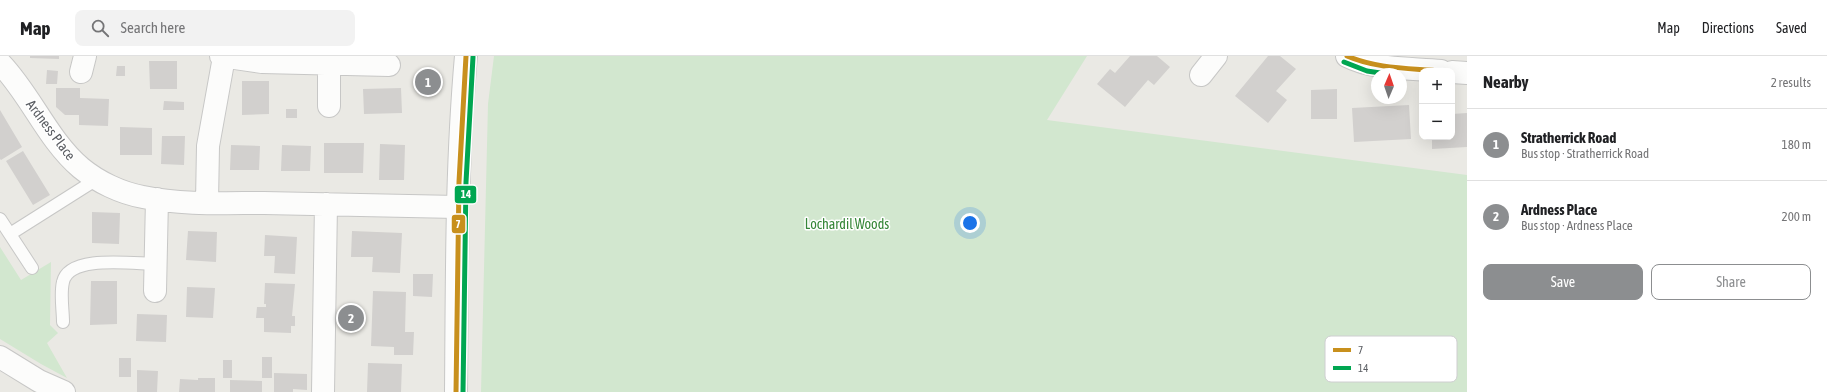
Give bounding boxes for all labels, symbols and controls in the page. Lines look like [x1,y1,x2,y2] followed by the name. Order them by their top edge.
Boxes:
[75,10,355,46] search box
[20,17,51,39] text: Map
[89,17,111,39] icon: search
[121,19,185,36] text: Search here
[1657,20,1680,36] text: Map
[1702,20,1754,36] text: Directions
[1776,20,1807,36] text: Saved
[415,67,441,97] pin: 1
[1371,68,1407,104] north arrow
[1419,68,1455,140] map controls
[1419,68,1455,104] button: +
[1483,72,1529,92] text: Nearby
[1771,75,1811,90] text: 2 results
[23,97,79,163] street label: Ardness Place
[1419,104,1455,140] button: −
[1521,129,1616,146] text: Stratherrick Road
[1493,137,1499,152] text: 1
[1782,137,1811,152] text: 180 m
[1521,146,1649,161] text: Bus stop · Stratherrick Road
[454,185,477,204] line badge: 14
[461,188,471,200] text: 14
[1521,201,1597,218] text: Ardness Place
[1493,209,1499,224] text: 2
[1782,209,1811,224] text: 200 m
[960,213,980,233] your location
[451,214,466,234] line badge: 7
[805,216,889,232] park label: Lochardil Woods
[455,218,461,230] text: 7
[1521,218,1633,233] text: Bus stop · Ardness Place
[1483,264,1643,300] button: Save
[1651,264,1811,300] button: Share
[338,303,364,333] pin: 2
[1325,336,1457,382] legend
[1358,344,1363,356] text: 7
[1358,362,1368,374] text: 14

